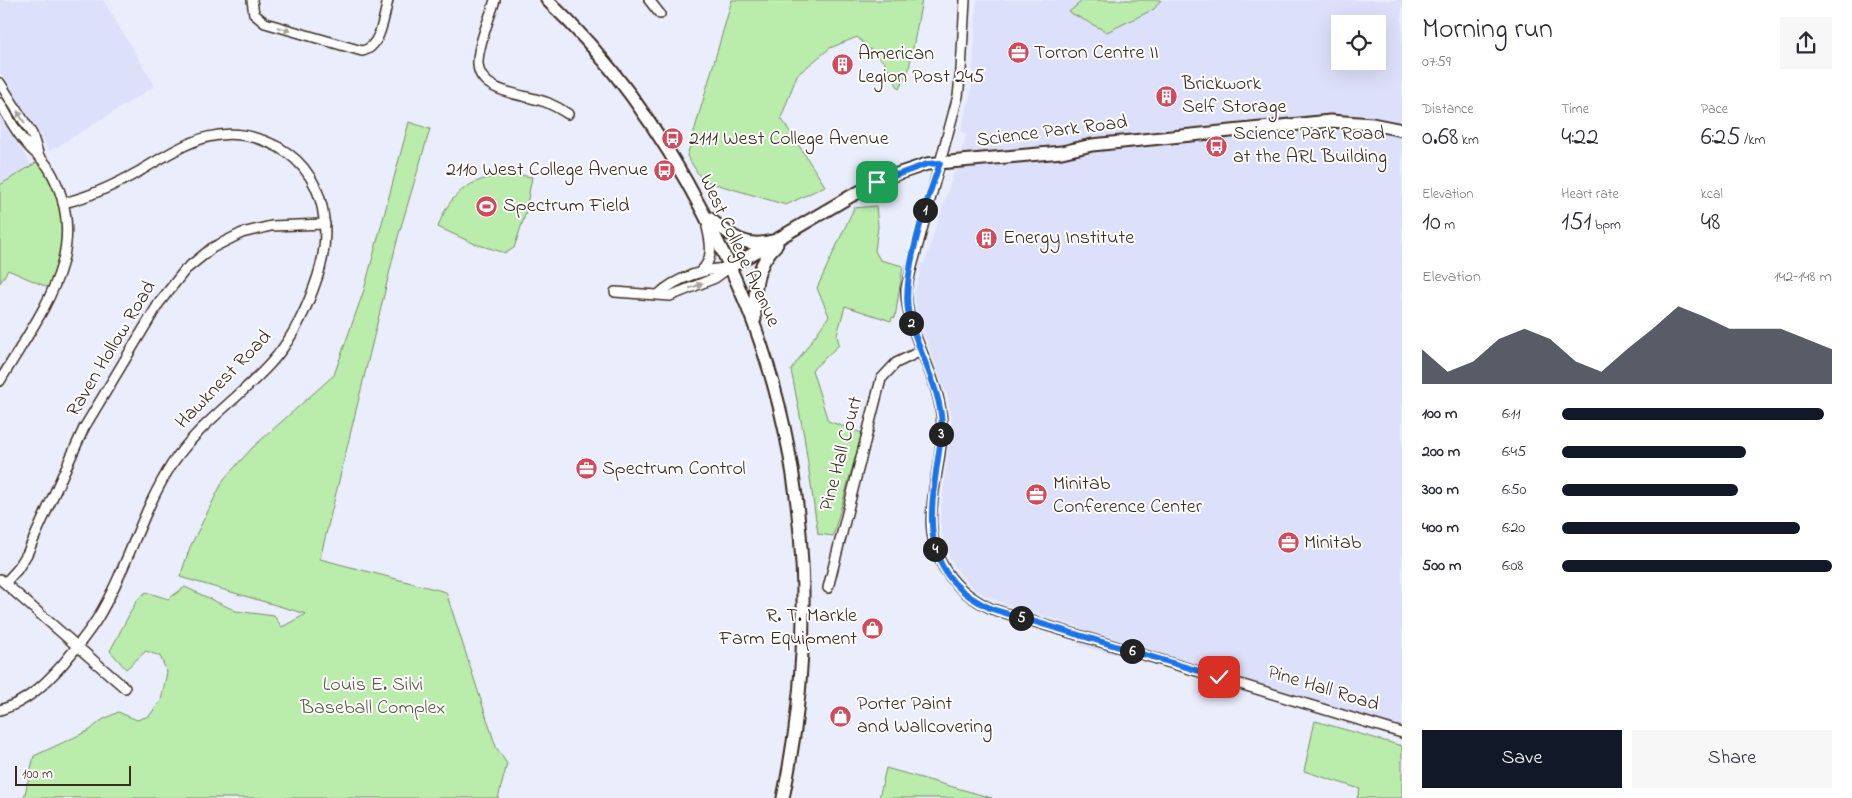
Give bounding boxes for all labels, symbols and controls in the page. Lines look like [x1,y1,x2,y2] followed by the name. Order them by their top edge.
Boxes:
[1422,10,1553,51] text: Morning run
[1331,15,1386,70] map controls
[1331,15,1386,70] button: locate
[1780,17,1832,69] button: share
[276,26,291,34] one-way arrow
[1034,39,1159,68] place label: Torron Centre II
[858,40,985,93] place label: American Legion Post 245
[1006,41,1030,65] office icon: Torron Centre II
[1422,50,1451,74] text: 07:59
[830,53,854,77] building icon: American Legion Post 245
[1181,70,1286,123] place label: Brickwork Self Storage
[1154,84,1178,108] building icon: Brickwork Self Storage
[1422,99,1474,120] text: Distance
[1561,99,1589,120] text: Time
[1701,99,1728,120] text: Pace
[975,108,1129,156] street label: Science Park Road
[17,110,26,123] one-way arrow
[1233,120,1387,173] place label: Science Park Road at the ARL Building
[1422,120,1458,156] text: 0.68
[1561,120,1599,156] text: 4:22
[1701,120,1741,156] text: 6:25
[689,125,889,155] place label: 2111 West College Avenue
[661,127,685,151] bus stop icon: 2111 West College Avenue
[1458,130,1479,151] text: km
[1741,130,1765,151] text: /km
[1205,134,1229,158] bus stop icon: Science Park Road at the ARL Building
[446,156,648,186] place label: 2110 West College Avenue
[652,158,676,182] bus stop icon: 2110 West College Avenue
[856,161,898,203] pin
[863,168,891,196] icon: arrive
[690,170,787,333] street label: West College Avenue
[1422,184,1473,205] text: Elevation
[1561,184,1619,205] text: Heart rate
[1701,184,1723,205] text: kcal
[503,192,630,221] place label: Spectrum Field
[475,194,499,218] sports icon: Spectrum Field
[912,198,938,222] pin: 1
[923,200,928,221] text: 1
[1422,205,1441,241] text: 10
[1561,205,1592,241] text: 151
[1701,205,1720,241] text: 48
[1441,215,1455,236] text: m
[1592,215,1621,236] text: bpm
[1003,224,1134,254] place label: Energy Institute
[975,226,999,250] building icon: Energy Institute
[1422,265,1481,289] text: Elevation
[1774,265,1832,289] text: 142–148 m
[60,275,164,423] street label: Raven Hollow Road
[689,282,704,290] one-way arrow
[898,310,924,336] pin: 2
[908,313,915,334] text: 2
[169,324,279,436] street label: Hawknest Road
[813,393,871,515] street label: Pine Hall Court
[1422,402,1457,426] text: 100 m
[1502,402,1521,426] text: 6:11
[928,422,954,446] pin: 3
[939,424,944,445] text: 3
[1422,440,1460,464] text: 200 m
[1502,440,1526,464] text: 6:45
[602,455,746,484] place label: Spectrum Control
[574,457,598,481] office icon: Spectrum Control
[1053,470,1203,522] place label: Minitab Conference Center
[1422,478,1459,502] text: 300 m
[1502,478,1526,502] text: 6:50
[1025,483,1049,507] office icon: Minitab Conference Center
[1422,516,1459,540] text: 400 m
[1502,516,1525,540] text: 6:20
[1304,529,1362,558] place label: Minitab
[1276,531,1300,555] office icon: Minitab
[922,536,948,562] pin: 4
[933,539,938,560] text: 4
[1422,554,1461,578] text: 500 m
[1502,554,1523,578] text: 6:08
[718,602,857,654] place label: R. T. Markle Farm Equipment
[1008,606,1034,630] pin: 5
[1017,608,1026,629] text: 5
[861,616,885,640] shop icon: R. T. Markle Farm Equipment
[1120,638,1144,664] pin: 6
[1129,641,1136,662] text: 6
[1198,656,1240,698] pin
[1264,658,1382,720] street label: Pine Hall Road
[1205,663,1233,691] icon: check
[300,671,446,723] park label: Louis E. Silvi Baseball Complex
[857,690,992,743] place label: Porter Paint and Wallcovering
[829,704,853,728] shop icon: Porter Paint and Wallcovering
[1422,730,1622,788] button: Save
[1632,730,1832,788] button: Share
[15,763,131,786] scale bar
[22,764,53,785] text: 100 m

